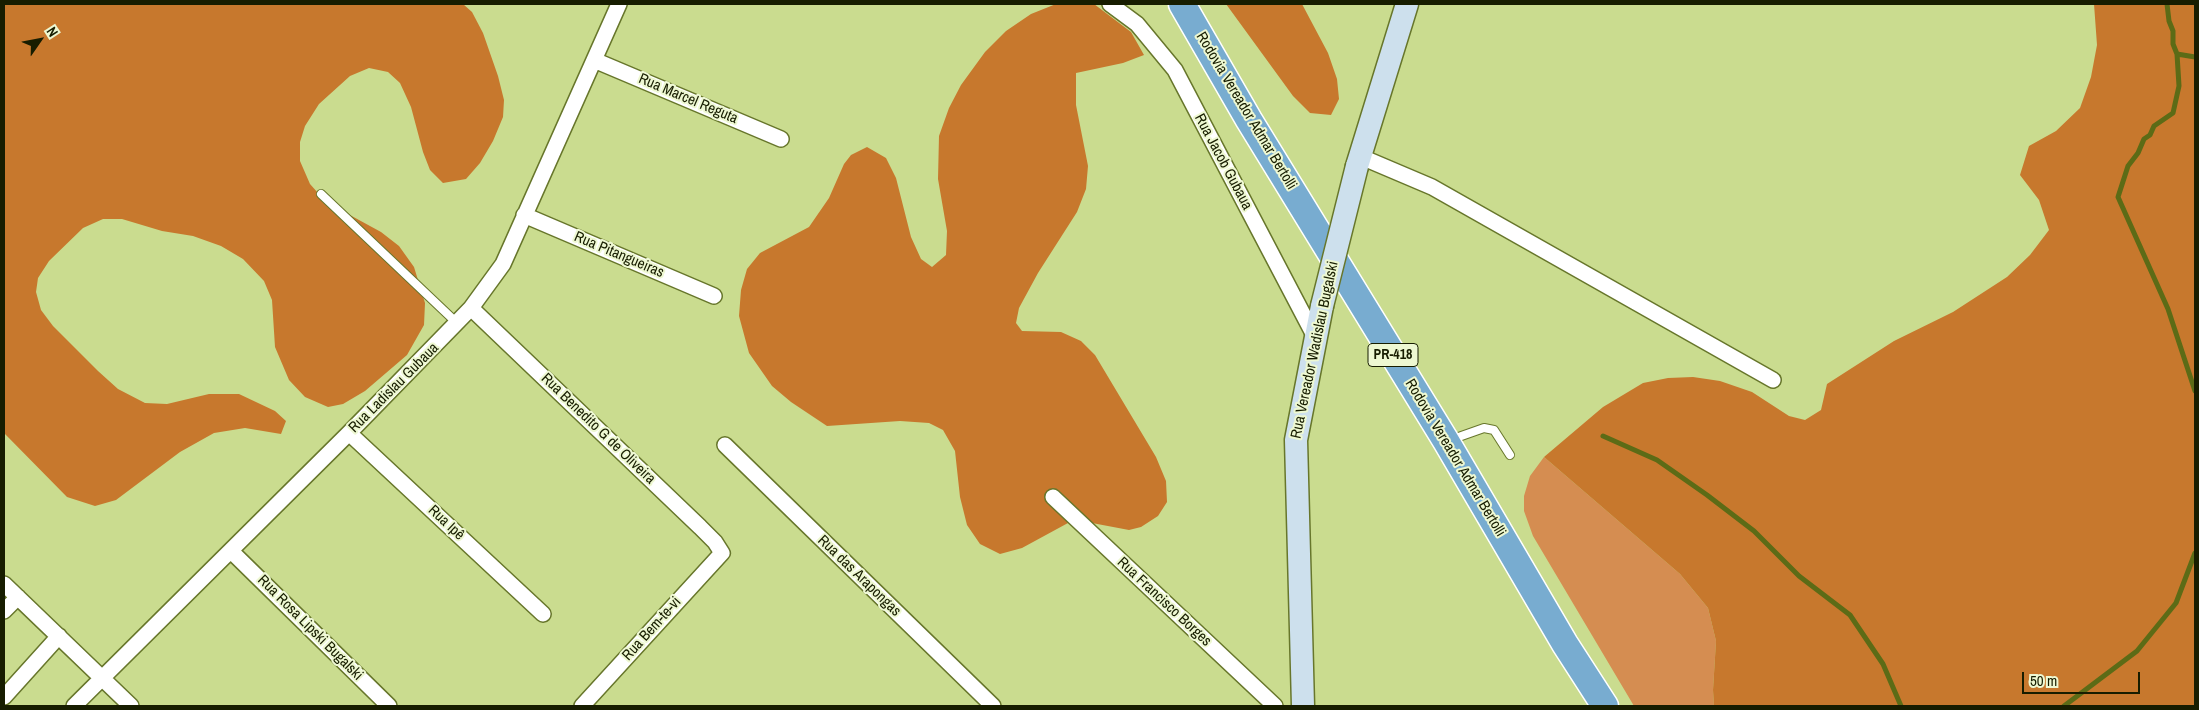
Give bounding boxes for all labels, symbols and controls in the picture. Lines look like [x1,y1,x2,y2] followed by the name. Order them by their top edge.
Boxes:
[15,15,65,65] north arrow
[43,23,62,40] text: N
[1192,29,1300,193] street label: Rodovia Vereador Admar Bertolli
[636,70,740,128] street label: Rua Marcel Reguta
[1190,111,1256,213] street label: Rua Jacob Gubaua
[571,228,667,282] street label: Rua Pitangueiras
[1287,260,1343,440] street label: Rua Vereador Wadislau Bugalski
[345,339,443,437] street label: Rua Ladislau Gubaua
[1368,344,1418,366] road number: PR-418
[537,370,659,488] street label: Rua Benedito G de Oliveira
[1401,376,1509,540] street label: Rodovia Vereador Admar Bertolli
[424,502,468,544] street label: Rua Ipê
[814,532,904,620] street label: Rua das Arapongas
[1113,554,1215,650] street label: Rua Francisco Borges
[254,572,366,684] street label: Rua Rosa Lipski Bugalski
[619,594,685,664] street label: Rua Bem-te-vi
[2024,662,2142,694] scale bar
[2030,670,2057,691] text: 50 m

